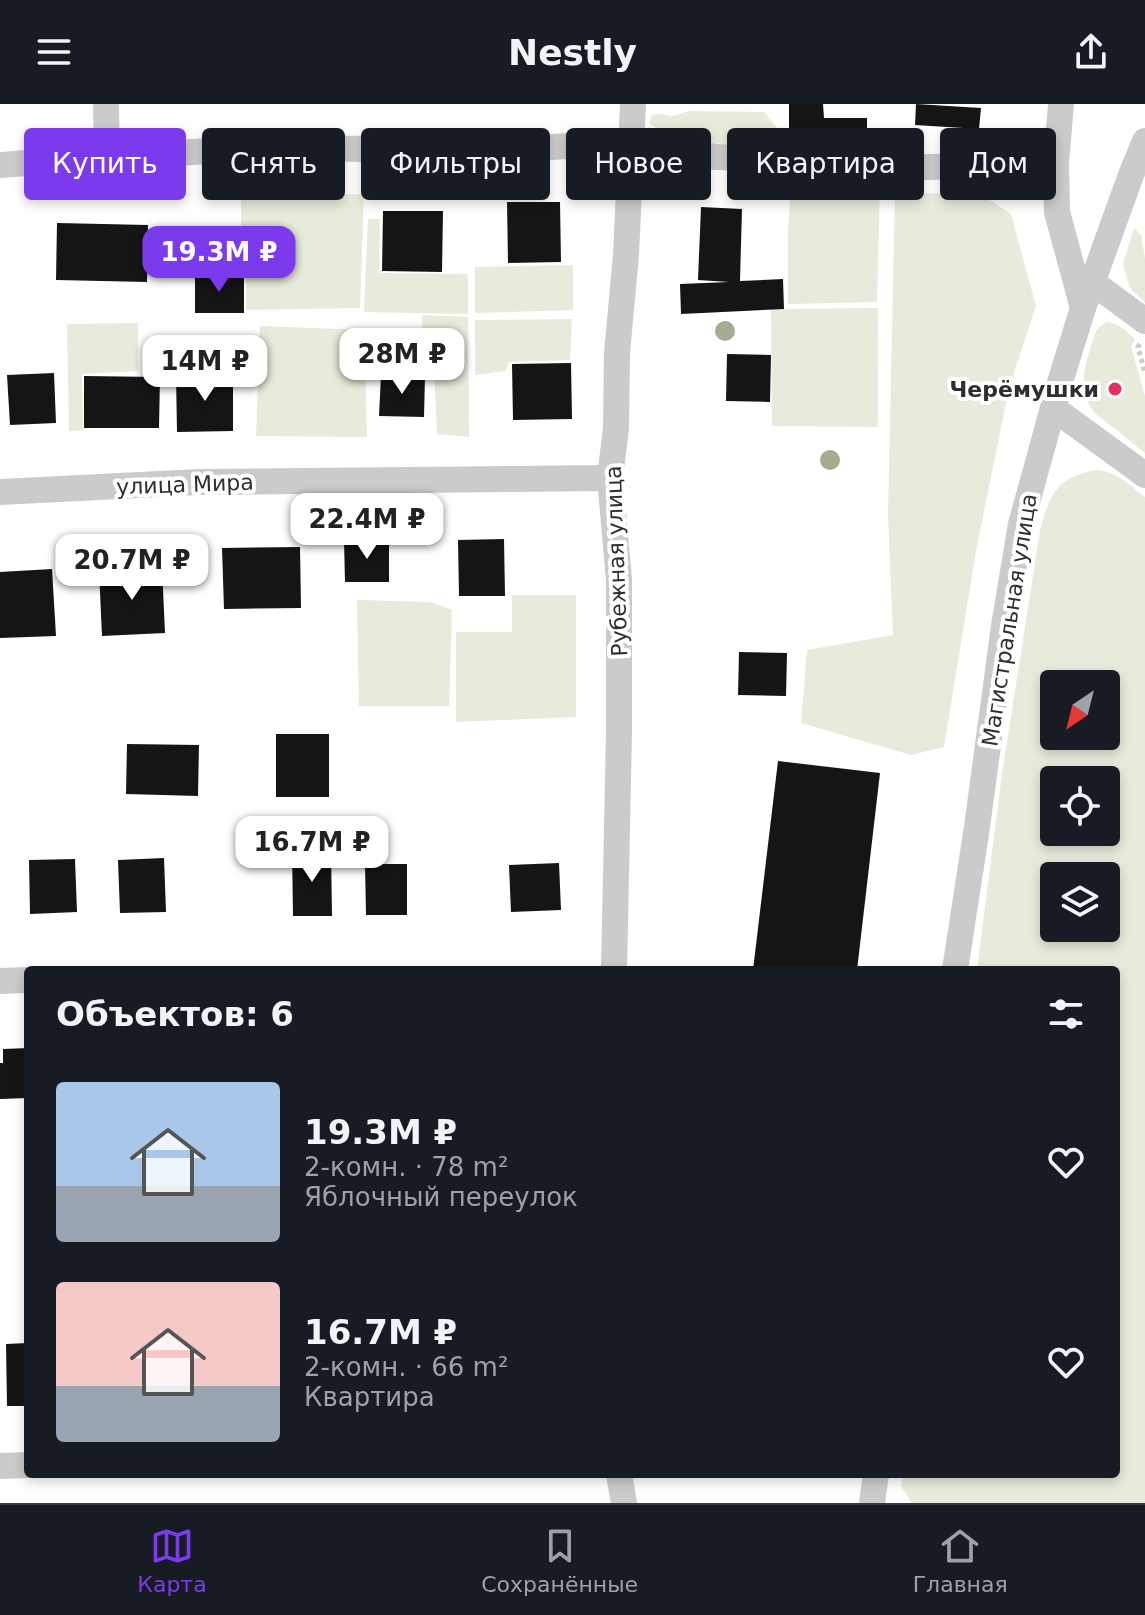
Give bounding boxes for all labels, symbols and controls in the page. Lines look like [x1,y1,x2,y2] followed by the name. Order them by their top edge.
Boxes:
[32,30,76,74] icon: menu
[1069,30,1113,74] icon: share
[508,32,637,73] text: Nestly
[24,128,186,200] chip: Купить
[202,128,345,200] chip: Снять
[361,128,550,200] chip: Фильтры
[566,128,711,200] chip: Новое
[727,128,924,200] chip: Квартира
[940,128,1056,200] chip: Дом
[145,226,293,294] pin: 19.3M ₽
[160,237,278,267] text: 19.3M ₽
[346,328,458,396] pin: 28M ₽
[149,335,261,403] pin: 14M ₽
[357,339,447,369] text: 28M ₽
[160,346,250,376] text: 14M ₽
[950,377,1099,402] place label: Черёмушки
[1106,380,1124,398] marker: Черёмушки
[601,465,632,657] street label: Рубежная улица
[116,470,254,499] street label: улица Мира
[977,492,1042,748] street label: Магистральная улица
[293,493,441,561] pin: 22.4M ₽
[308,504,426,534] text: 22.4M ₽
[58,534,206,602] pin: 20.7M ₽
[73,545,191,575] text: 20.7M ₽
[1040,670,1120,750] north arrow
[1040,670,1120,942] map controls
[1040,766,1120,846] button: locate
[238,816,386,884] pin: 16.7M ₽
[253,827,371,857] text: 16.7M ₽
[1040,862,1120,942] button: layers
[1044,992,1088,1036] icon: filters
[56,994,294,1034] text: Объектов: 6
[304,1112,457,1152] text: 19.3M ₽
[120,1114,216,1210] icon: home
[1044,1140,1088,1184] icon: heart
[304,1152,508,1182] text: 2-комн. · 78 m²
[304,1182,578,1212] text: Яблочный переулок
[304,1312,457,1352] text: 16.7M ₽
[120,1314,216,1410] icon: home
[1044,1340,1088,1384] icon: heart
[304,1352,508,1382] text: 2-комн. · 66 m²
[304,1382,435,1412] text: Квартира
[137,1524,207,1597] tab: Карта
[481,1524,638,1597] tab: Сохранённые
[913,1524,1008,1597] tab: Главная

